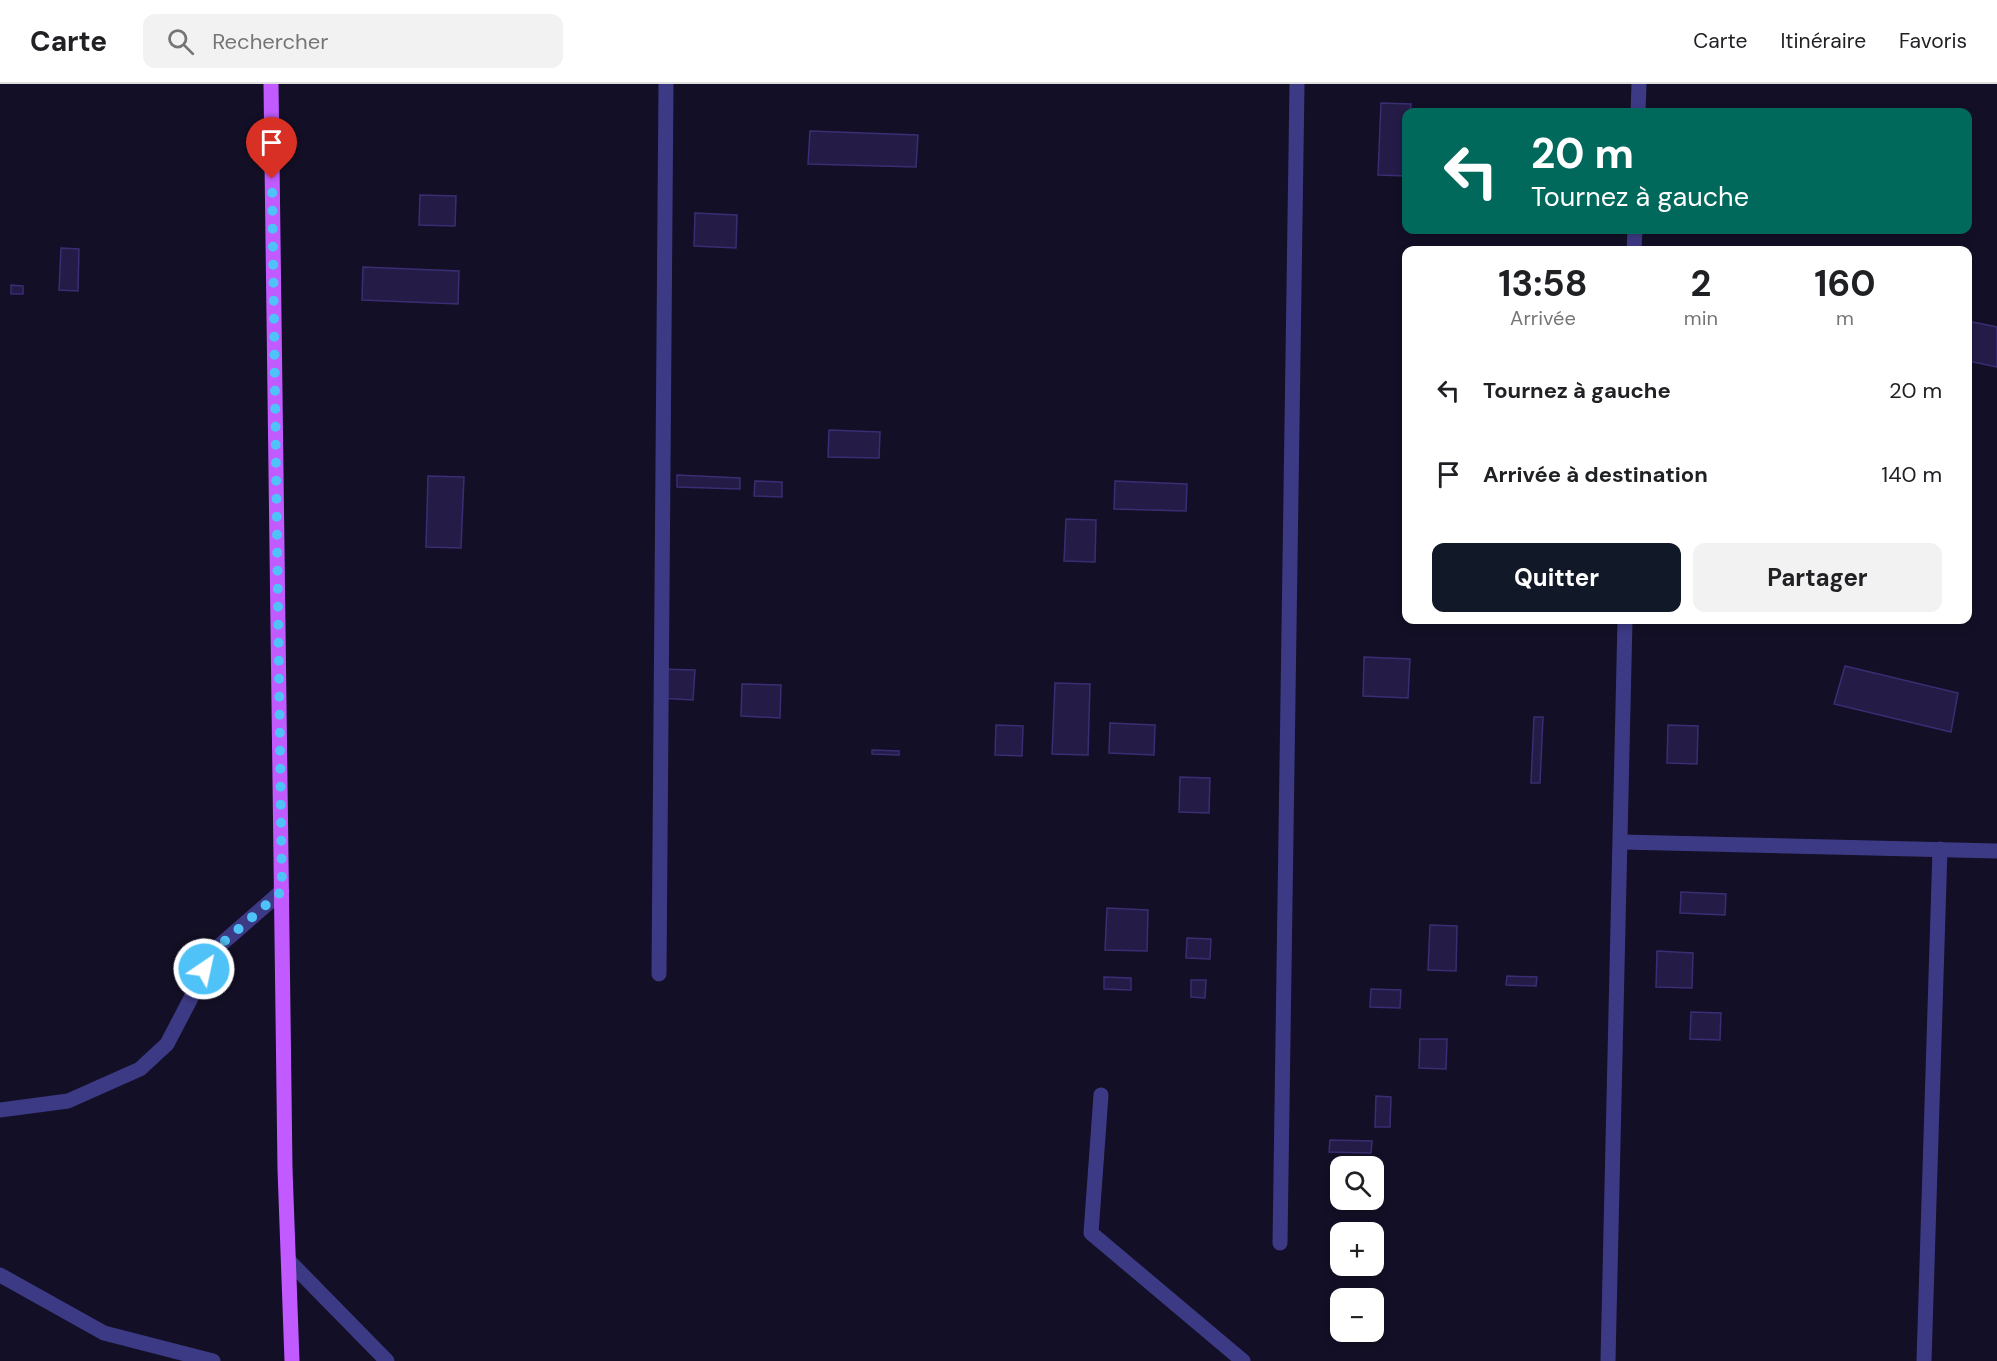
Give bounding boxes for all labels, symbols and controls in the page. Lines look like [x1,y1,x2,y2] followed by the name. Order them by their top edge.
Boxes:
[143,14,563,68] search box
[30,23,107,60] text: Carte
[164,25,197,58] icon: search
[212,27,328,56] text: Rechercher
[1693,27,1747,55] text: Carte
[1780,27,1866,55] text: Itinéraire
[1899,27,1967,55] text: Favoris
[246,117,297,179] pin
[255,126,288,159] icon: arrive
[1531,126,1634,181] text: 20 m
[1432,132,1510,210] icon: left
[1531,179,1749,214] text: Tournez à gauche
[1498,260,1588,307] text: 13:58
[1691,260,1711,307] text: 2
[1814,260,1876,307] text: 160
[1510,305,1576,331] text: Arrivée
[1684,305,1718,331] text: min
[1836,305,1854,331] text: m
[1432,374,1465,407] icon: left
[1483,376,1671,405] text: Tournez à gauche
[1889,376,1942,405] text: 20 m
[1432,458,1465,491] icon: arrive
[1483,460,1708,489] text: Arrivée à destination
[1881,460,1942,489] text: 140 m
[1432,543,1681,612] button: Quitter
[1693,543,1942,612] button: Partager
[172,937,236,1001] position arrow
[1330,1156,1384,1342] map controls
[1330,1156,1384,1210] button: search
[1330,1222,1384,1276] button: +
[1330,1288,1384,1342] button: −

